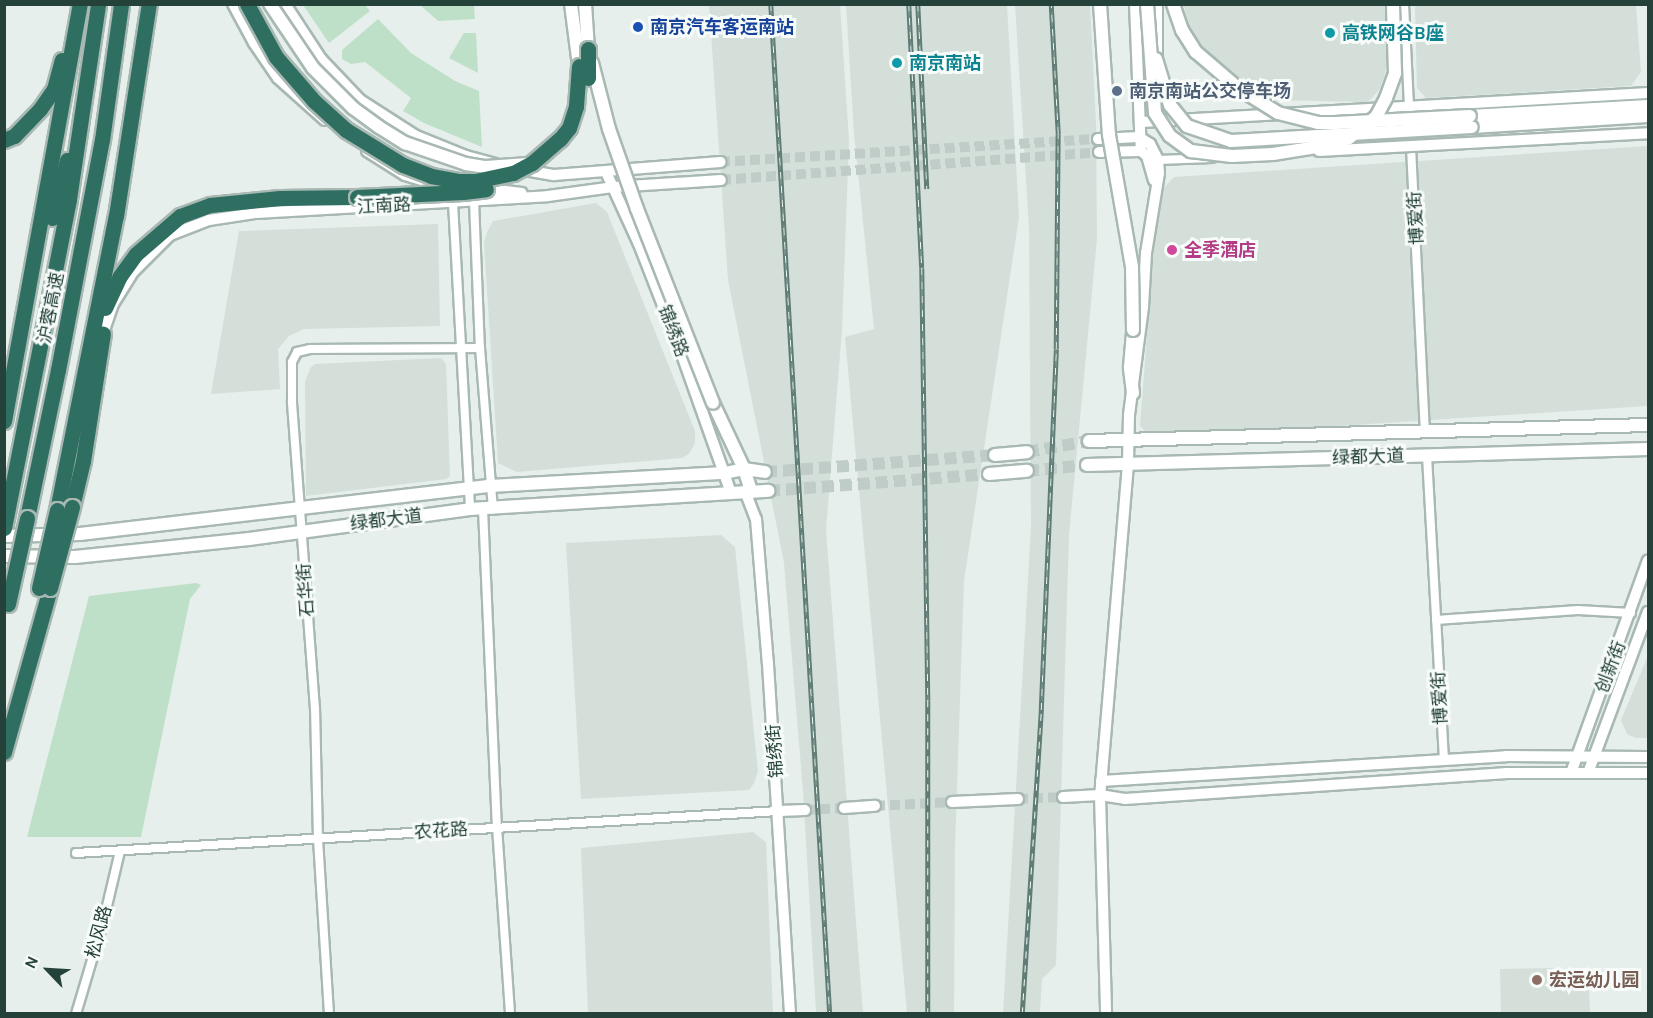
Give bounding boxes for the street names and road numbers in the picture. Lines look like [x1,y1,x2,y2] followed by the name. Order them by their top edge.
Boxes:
[1404,190,1428,246] street label: 博爱街
[356,194,412,218] street label: 江南路
[34,271,68,345] street label: 沪蓉高速
[653,302,693,360] street label: 锦绣路
[1332,445,1404,469] street label: 绿都大道
[349,505,423,535] street label: 绿都大道
[293,562,319,618] street label: 石华街
[1591,638,1631,696] street label: 创新街
[1428,670,1452,726] street label: 博爱街
[762,723,788,779] street label: 锦绣街
[413,818,469,844] street label: 农花路
[82,903,116,961] street label: 松风路

